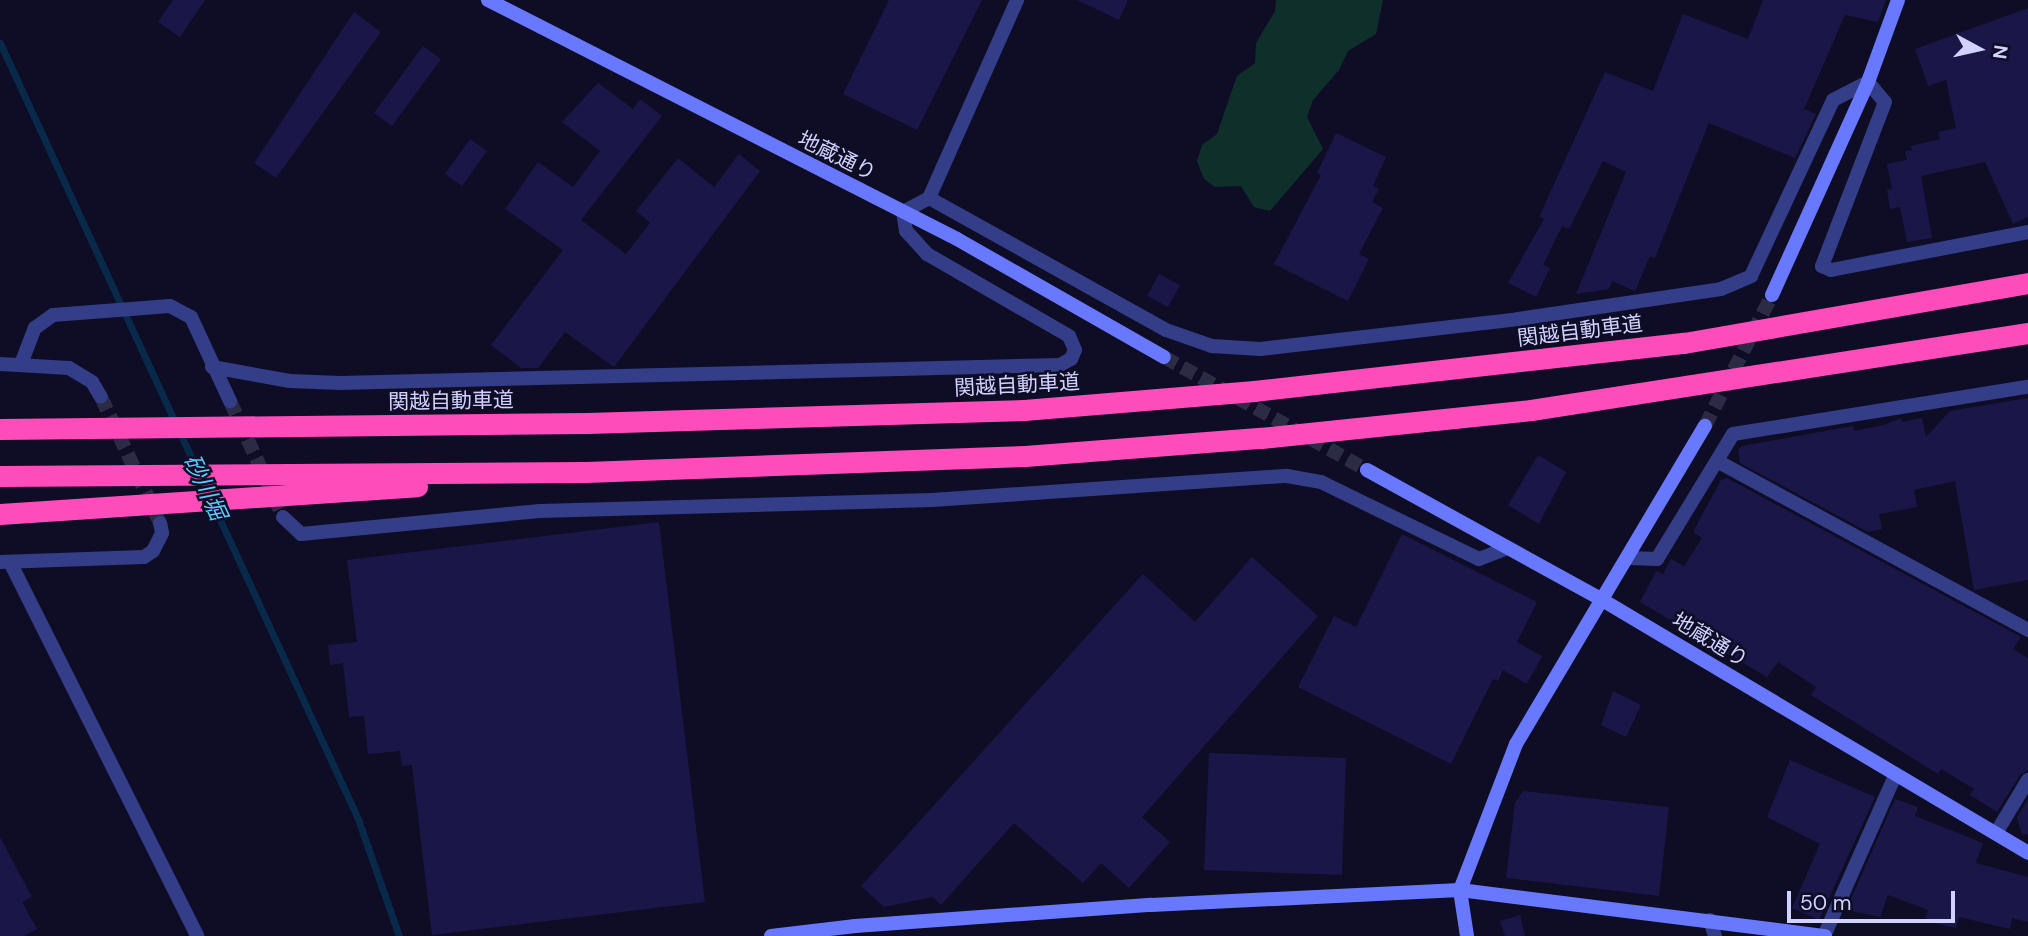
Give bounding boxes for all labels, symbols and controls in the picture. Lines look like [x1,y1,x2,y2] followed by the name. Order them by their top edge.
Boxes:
[1944,14,2014,84] north arrow
[1987,43,2014,61] text: N
[794,126,880,186] street label: 地蔵通り
[1516,311,1644,351] street label: 関越自動車道
[953,369,1081,401] street label: 関越自動車道
[388,387,514,415] street label: 関越自動車道
[178,450,232,524] water label: 砂川堀
[1668,608,1752,672] street label: 地蔵通り
[1790,876,1958,920] scale bar
[1800,889,1851,917] text: 50 m

